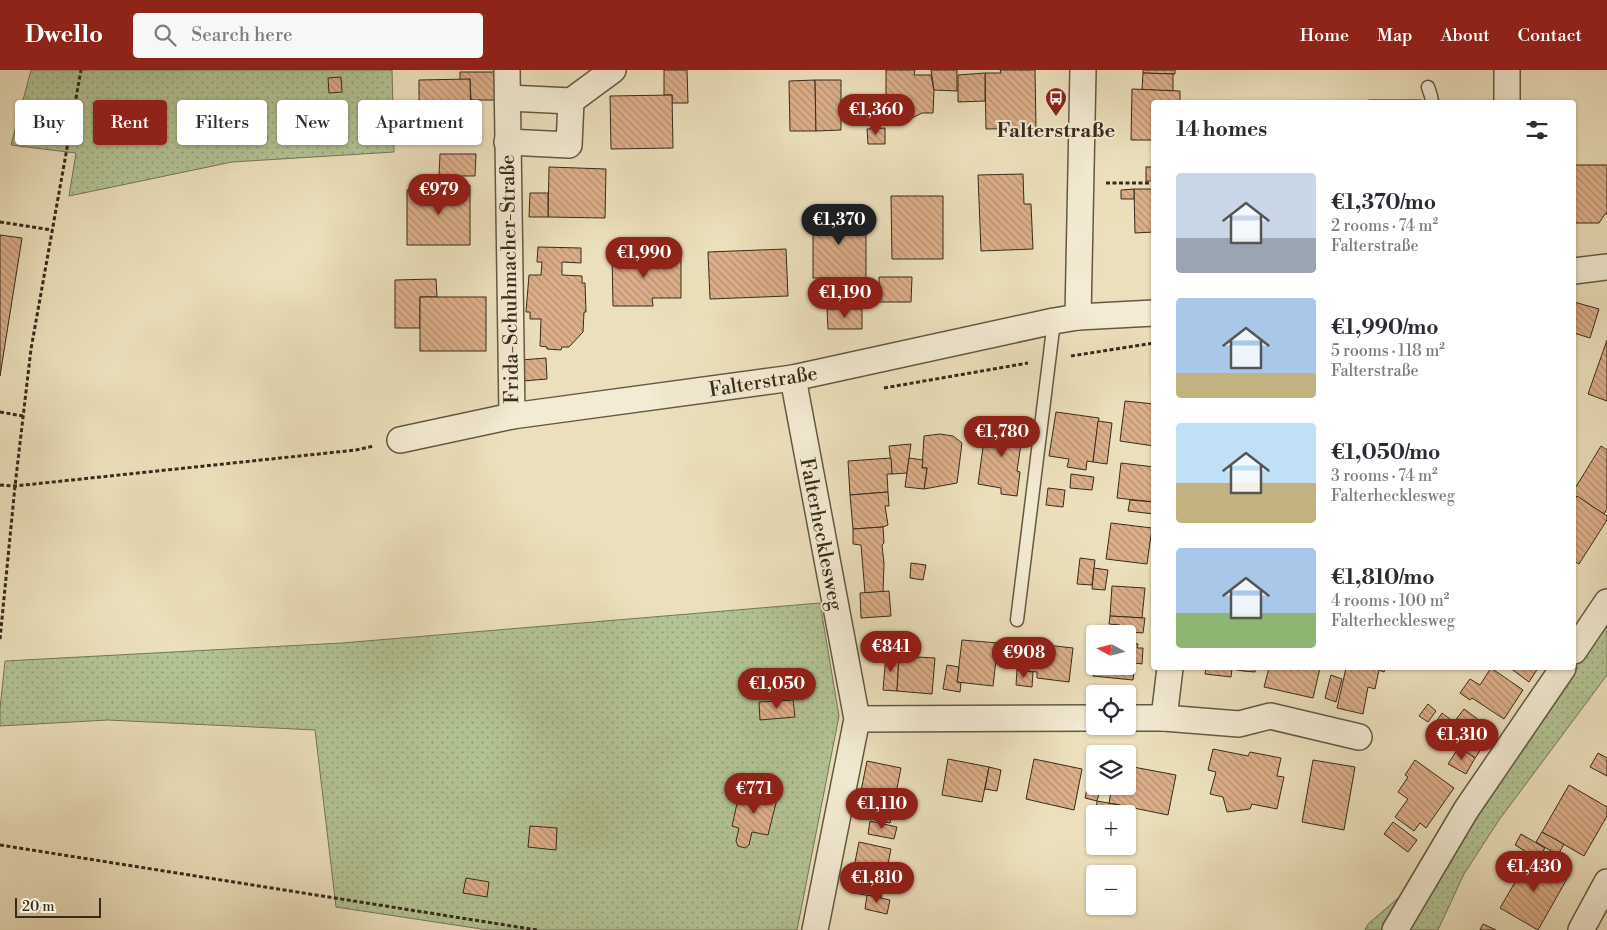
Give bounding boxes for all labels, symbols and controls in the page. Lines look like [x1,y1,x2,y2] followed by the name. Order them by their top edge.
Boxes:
[133,13,483,58] search box
[25,20,103,50] text: Dwello
[151,21,179,49] icon: search
[191,23,293,47] text: Search here
[1300,24,1349,47] text: Home
[1377,24,1413,47] text: Map
[1441,24,1490,47] text: About
[1518,24,1582,47] text: Contact
[1044,86,1068,117] bus stop icon: Falterstraße
[835,93,917,136] pin: €1,360
[15,100,83,145] chip: Buy
[93,100,167,145] chip: Rent
[177,100,267,145] chip: Filters
[277,100,348,145] chip: New
[358,100,482,145] chip: Apartment
[849,100,903,120] text: €1,360
[1523,116,1551,144] icon: filters
[1176,117,1267,143] text: 14 homes
[997,119,1116,144] place label: Falterstraße
[496,154,525,404] street label: Frida-Schuhmacher-Straße
[409,174,469,216] pin: €979
[419,180,459,200] text: €979
[1331,190,1436,216] text: €1,370/mo
[1216,193,1276,253] icon: home
[798,204,880,246] pin: €1,370
[812,210,866,230] text: €1,370
[1331,216,1438,236] text: 2 rooms · 74 m²
[603,236,685,279] pin: €1,990
[1331,236,1419,256] text: Falterstraße
[616,243,672,263] text: €1,990
[804,276,886,319] pin: €1,190
[819,283,871,303] text: €1,190
[1331,315,1439,341] text: €1,990/mo
[1216,318,1276,378] icon: home
[1331,341,1445,361] text: 5 rooms · 118 m²
[1331,361,1419,381] text: Falterstraße
[707,362,819,403] street label: Falterstraße
[961,416,1043,458] pin: €1,780
[975,422,1029,442] text: €1,780
[1331,440,1441,466] text: €1,050/mo
[1216,443,1276,503] icon: home
[793,456,848,613] street label: Falterhecklesweg
[1331,466,1438,486] text: 3 rooms · 74 m²
[1331,486,1455,506] text: Falterhecklesweg
[1331,565,1435,591] text: €1,810/mo
[1216,568,1276,628] icon: home
[1331,591,1449,611] text: 4 rooms · 100 m²
[1331,611,1455,631] text: Falterhecklesweg
[1086,625,1136,675] north arrow
[1086,625,1136,915] map controls
[861,630,921,673] pin: €841
[994,636,1054,679] pin: €908
[871,637,911,657] text: €841
[1003,643,1045,663] text: €908
[736,668,818,710] pin: €1,050
[749,674,805,694] text: €1,050
[1086,685,1136,735] button: locate
[1421,718,1503,761] pin: €1,310
[1436,725,1488,745] text: €1,310
[1086,745,1136,795] button: layers
[724,772,784,815] pin: €771
[735,779,773,799] text: €771
[841,788,923,830] pin: €1,110
[857,794,907,814] text: €1,110
[1086,805,1136,855] button: +
[1493,850,1575,893] pin: €1,430
[1506,857,1562,877] text: €1,430
[836,862,918,904] pin: €1,810
[1086,865,1136,915] button: −
[851,868,903,888] text: €1,810
[15,895,101,918] scale bar
[22,898,54,916] text: 20 m

